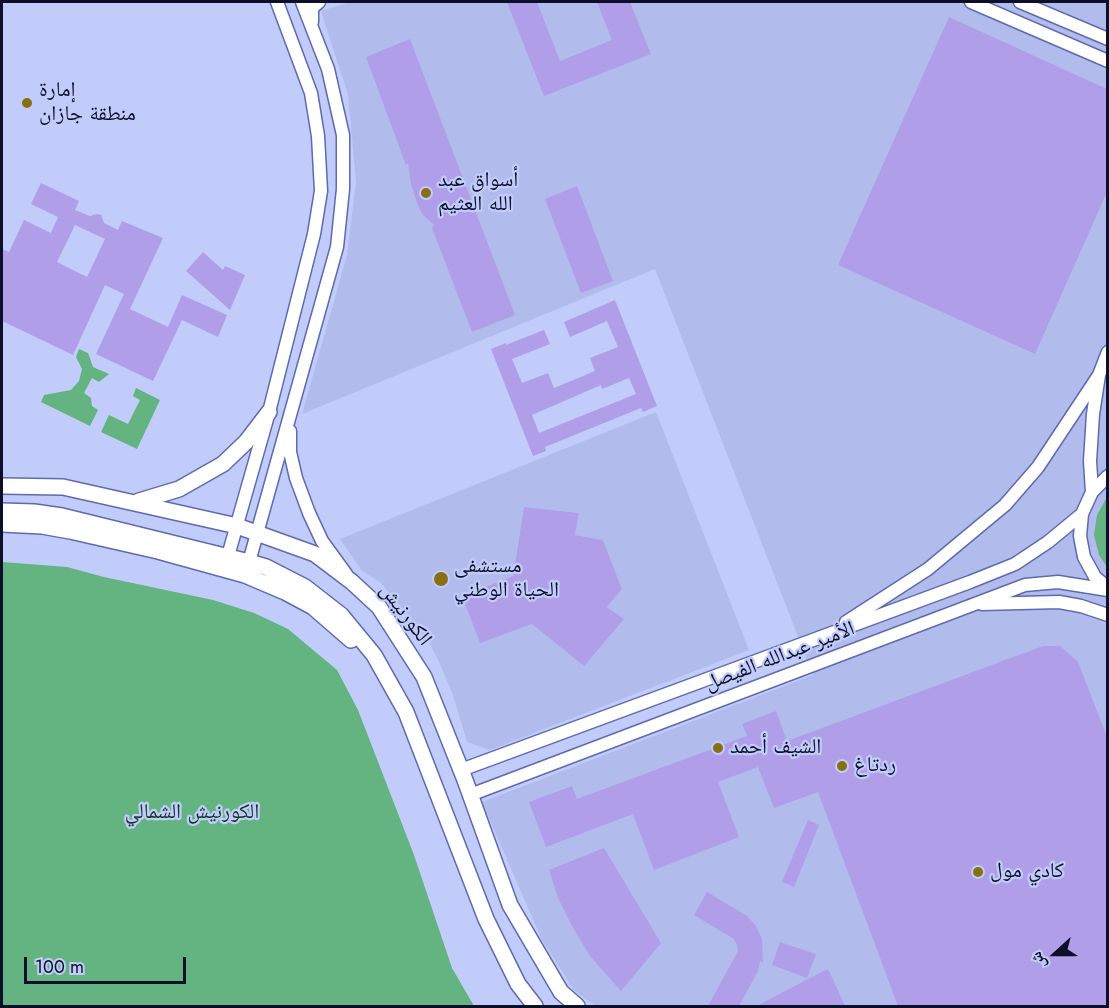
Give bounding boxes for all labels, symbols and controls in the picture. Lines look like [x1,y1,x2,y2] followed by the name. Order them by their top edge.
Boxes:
[39,78,136,128] place label: إمارة منطقة جازان
[20,96,34,110] marker: إمارة منطقة جازان
[438,168,518,218] place label: أسواق عبد الله العثيم
[419,186,433,200] marker: أسواق عبد الله العثيم
[454,554,559,604] place label: مستشفى الحياة الوطني
[432,570,450,588] marker: مستشفى الحياة الوطني
[373,579,437,651] street label: الكورنيش
[701,617,859,697] street label: الأمير عبدالله الفيصل
[730,735,821,761] place label: الشيف أحمد
[711,741,725,755] marker: الشيف أحمد
[854,753,896,779] place label: ردتاغ
[835,759,849,773] marker: ردتاغ
[125,800,259,826] park label: الكورنيش الشمالي
[990,859,1064,885] place label: كادي مول
[971,865,985,879] marker: كادي مول
[1025,924,1085,984] north arrow
[27,945,189,983] scale bar
[1024,949,1052,973] text: ش
[35,954,84,980] text: 100 m

